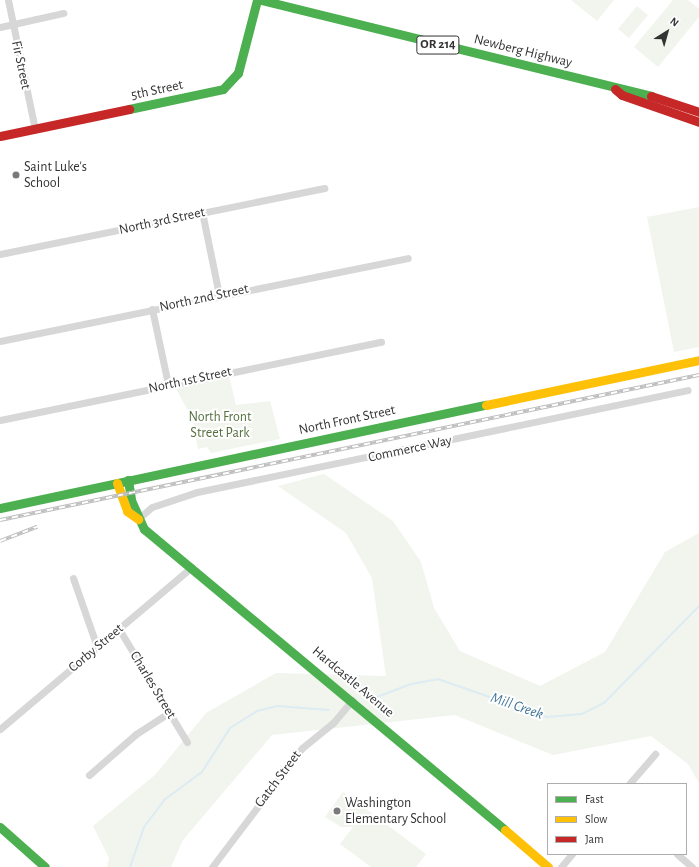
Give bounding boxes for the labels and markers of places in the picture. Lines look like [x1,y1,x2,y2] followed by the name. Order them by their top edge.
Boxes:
[24,159,87,192] place label: Saint Luke's School
[11,170,21,180] marker: Saint Luke's School
[345,795,446,828] place label: Washington Elementary School
[332,806,342,816] marker: Washington Elementary School

